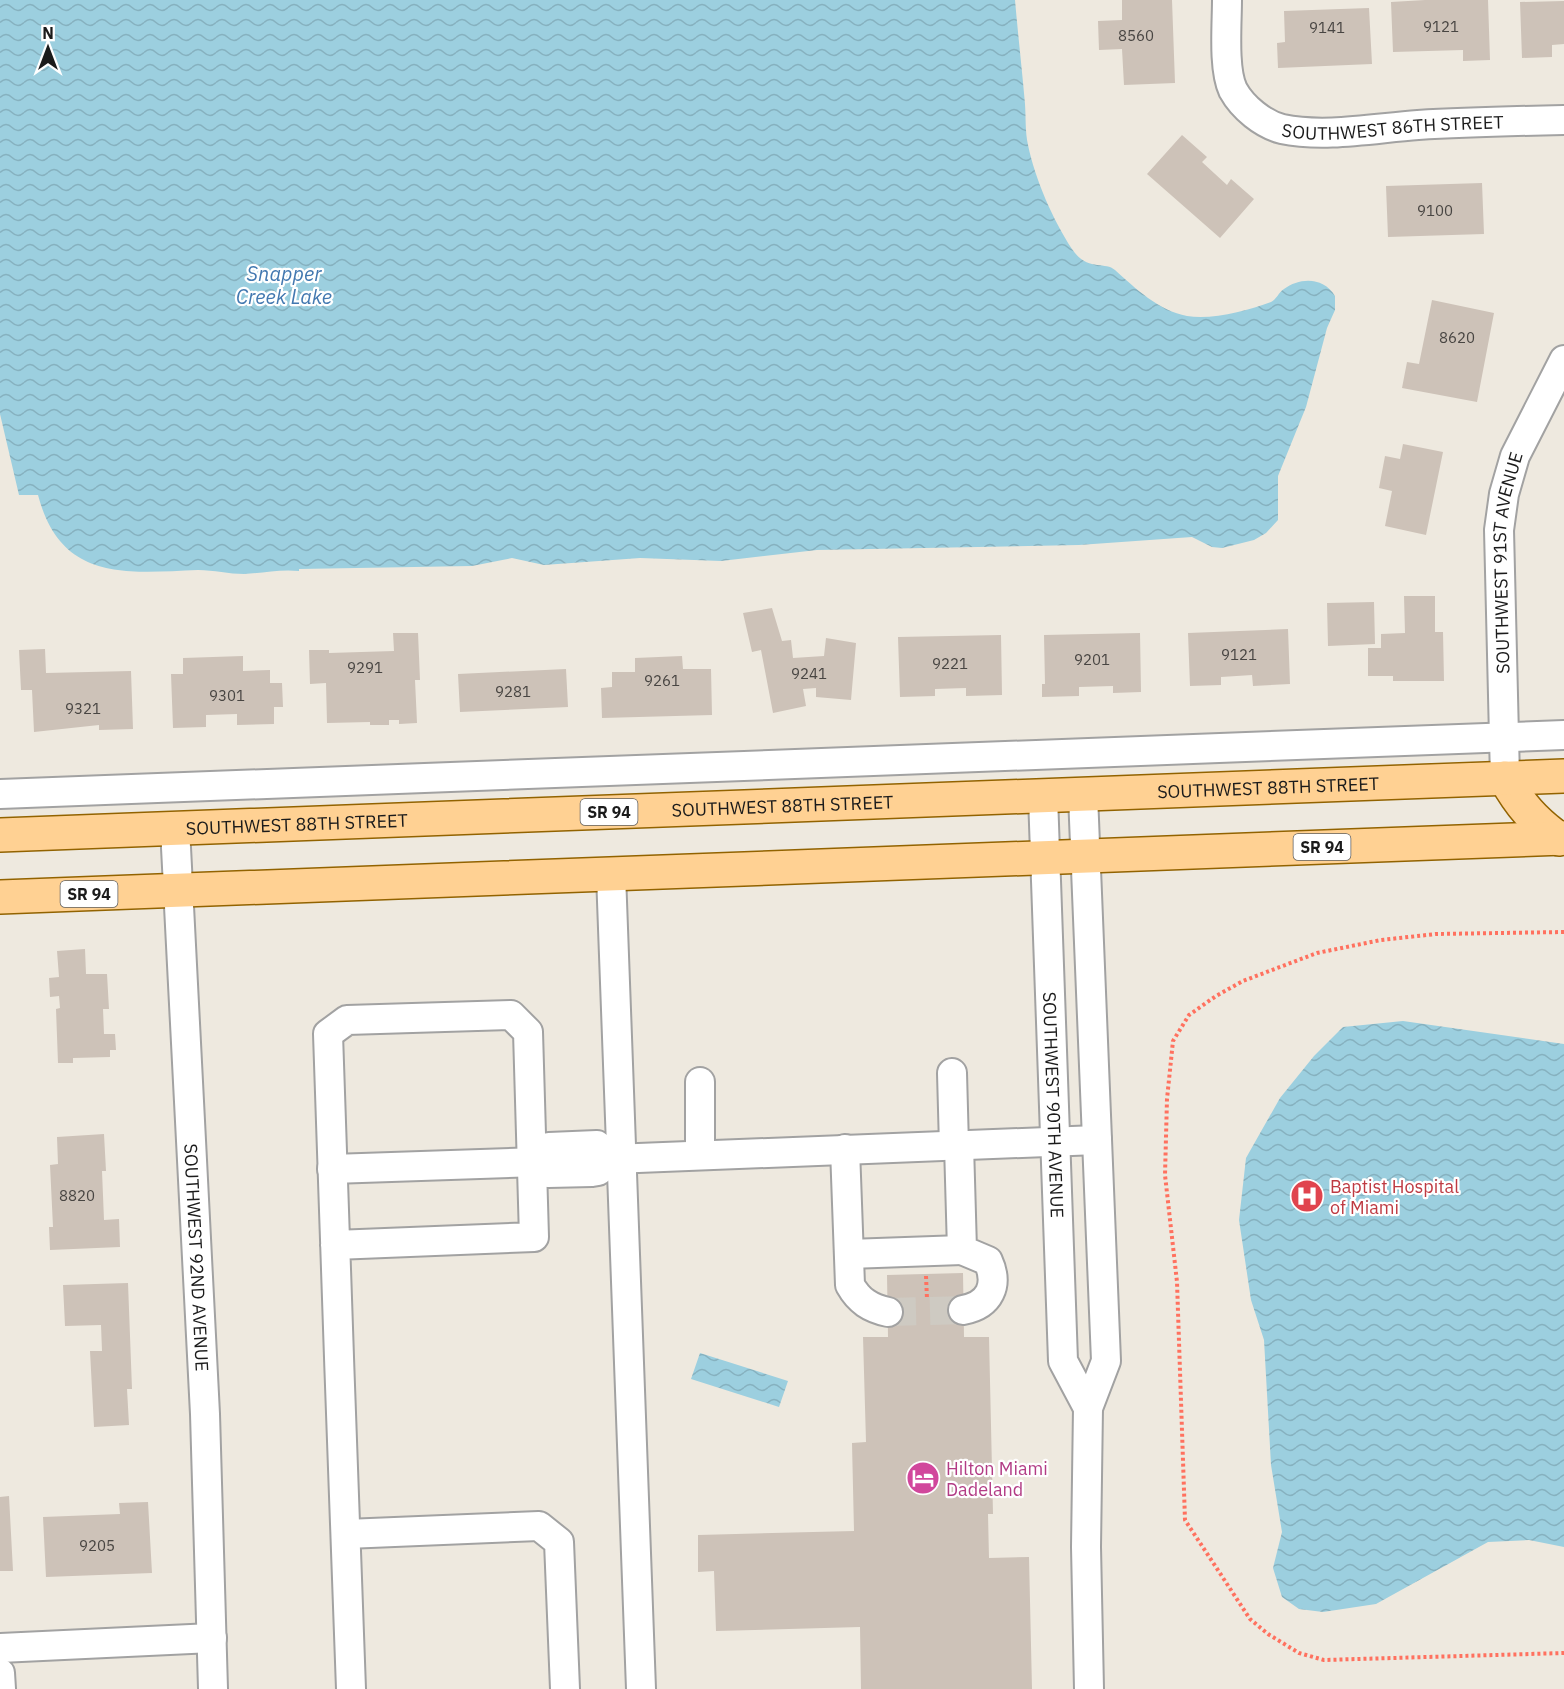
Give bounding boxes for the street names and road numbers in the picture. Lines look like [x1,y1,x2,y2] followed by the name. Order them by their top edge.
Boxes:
[1280,110,1504,144] street label: SOUTHWEST 86TH STREET
[1487,449,1527,674] street label: SOUTHWEST 91ST AVENUE
[1157,771,1379,803] street label: SOUTHWEST 88TH STREET
[671,790,894,821] street label: SOUTHWEST 88TH STREET
[580,799,638,825] road number: SR 94
[185,808,408,839] street label: SOUTHWEST 88TH STREET
[1294,834,1350,860] road number: SR 94
[60,881,118,907] road number: SR 94
[1038,991,1069,1218] street label: SOUTHWEST 90TH AVENUE
[180,1143,214,1372] street label: SOUTHWEST 92ND AVENUE

